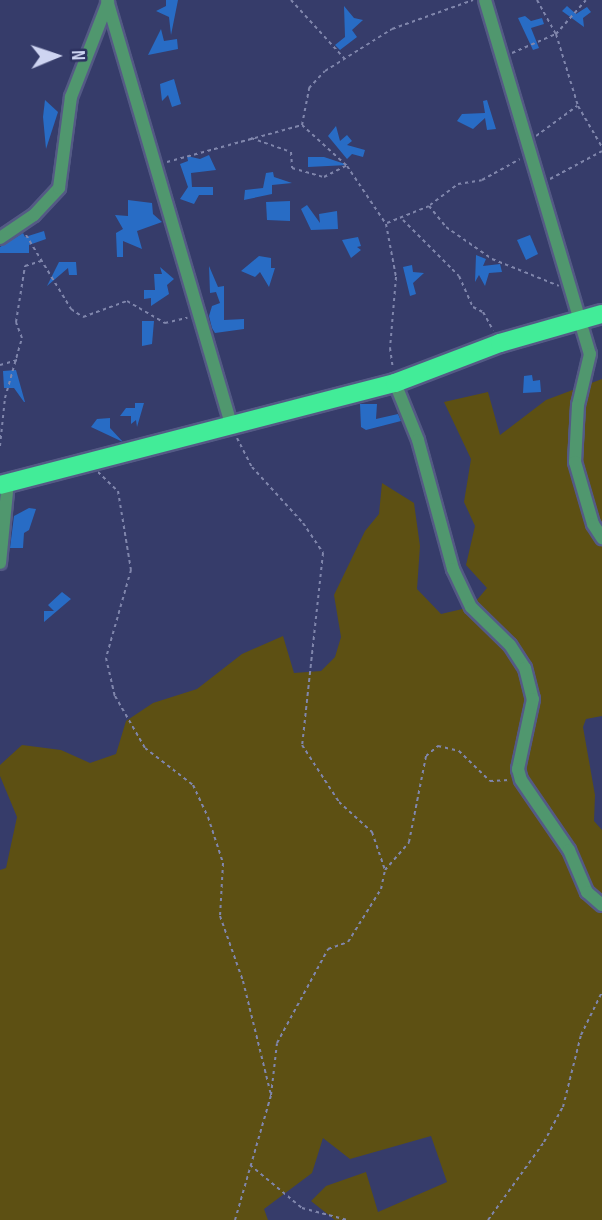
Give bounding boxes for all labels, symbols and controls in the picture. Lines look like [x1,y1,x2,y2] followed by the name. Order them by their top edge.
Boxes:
[21,21,91,91] north arrow
[66,50,89,61] text: N

